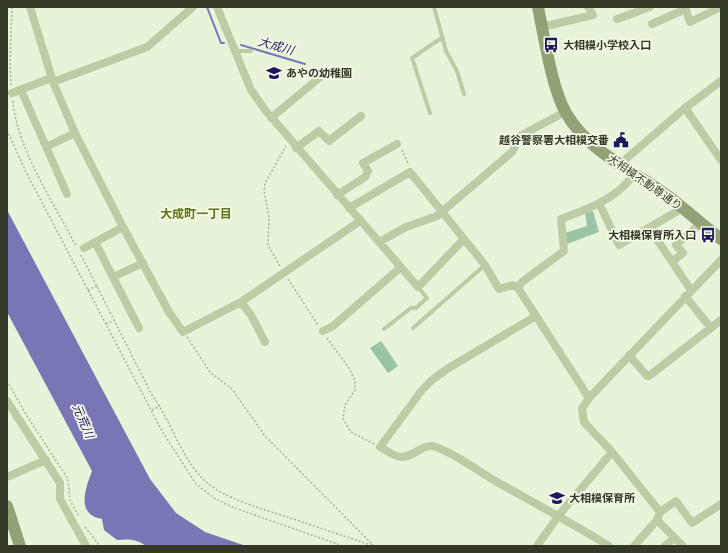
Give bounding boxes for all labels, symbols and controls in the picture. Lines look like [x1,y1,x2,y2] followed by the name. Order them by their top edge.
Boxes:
[257,33,297,57] water label: 大成川
[542,36,560,54] bus stop icon: 大相模小学校入口
[563,38,651,51] place label: 大相模小学校入口
[265,64,283,82] school or university icon: あやの幼稚園
[286,66,352,79] place label: あやの幼稚園
[612,131,630,149] public building icon: 越谷警察署大相模交番
[499,133,609,146] place label: 越谷警察署大相模交番
[606,151,685,212] street label: 大相模不動尊通り
[160,206,232,220] district label: 大成町一丁目
[699,226,717,244] bus stop icon: 大相模保育所入口
[608,228,696,241] place label: 大相模保育所入口
[70,401,98,442] water label: 元荒川
[548,489,566,507] school or university icon: 大相模保育所
[569,491,635,504] place label: 大相模保育所

